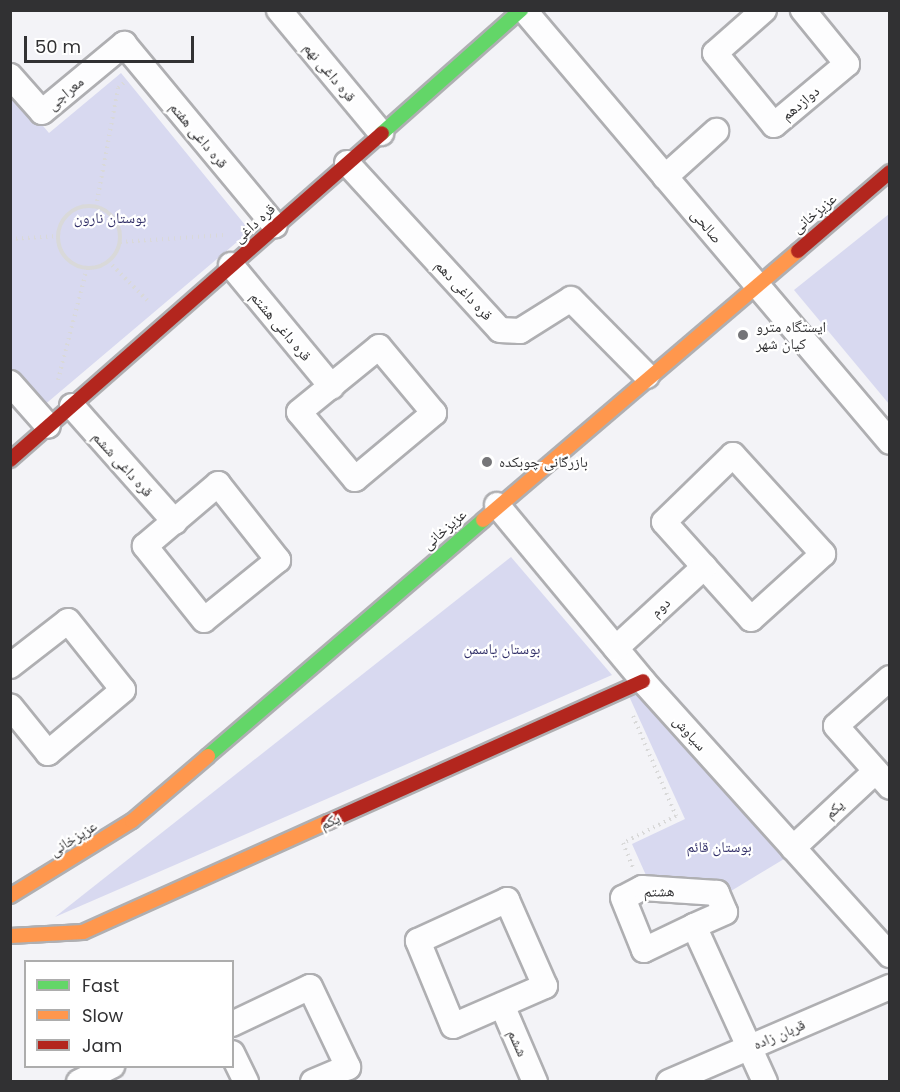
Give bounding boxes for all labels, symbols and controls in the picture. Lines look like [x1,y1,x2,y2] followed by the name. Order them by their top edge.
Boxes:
[27,24,196,62] scale bar
[35,34,81,59] text: 50 m
[300,39,360,105] street label: قره داغی نهم
[43,72,87,114] street label: معراجی
[777,82,823,124] street label: دوازدهم
[166,98,232,172] street label: قره داغی هفتم
[788,189,840,237] street label: عزیزخانی
[229,200,279,246] street label: قره داغی
[688,205,726,247] street label: صالحی
[74,209,146,227] park label: بوستان نارون
[432,256,496,324] street label: قره داغی دهم
[247,288,315,364] street label: قره داغی هشتم
[756,317,826,352] place label: ایستگاه مترو کیان شهر
[734,326,752,344] marker: ایستگاه مترو کیان شهر
[89,428,157,500] street label: قره داغی ششم
[499,453,588,471] place label: بازرگانی چوبکده
[480,455,494,469] marker: بازرگانی چوبکده
[418,505,470,553] street label: عزیزخانی
[646,593,674,621] street label: دوم
[464,640,540,658] park label: بوستان یاسمن
[670,712,710,754] street label: سیاوش
[821,796,847,822] street label: یکم
[317,809,343,833] street label: یکم
[46,816,100,860] street label: عزیزخانی
[686,838,752,856] park label: بوستان قائم
[643,882,675,900] street label: هشتم
[24,960,234,1068] legend
[82,973,119,998] text: Fast
[82,1003,123,1028] text: Slow
[750,1015,808,1053] street label: قربان زاده
[504,1027,532,1059] street label: ششم
[82,1033,122,1058] text: Jam

